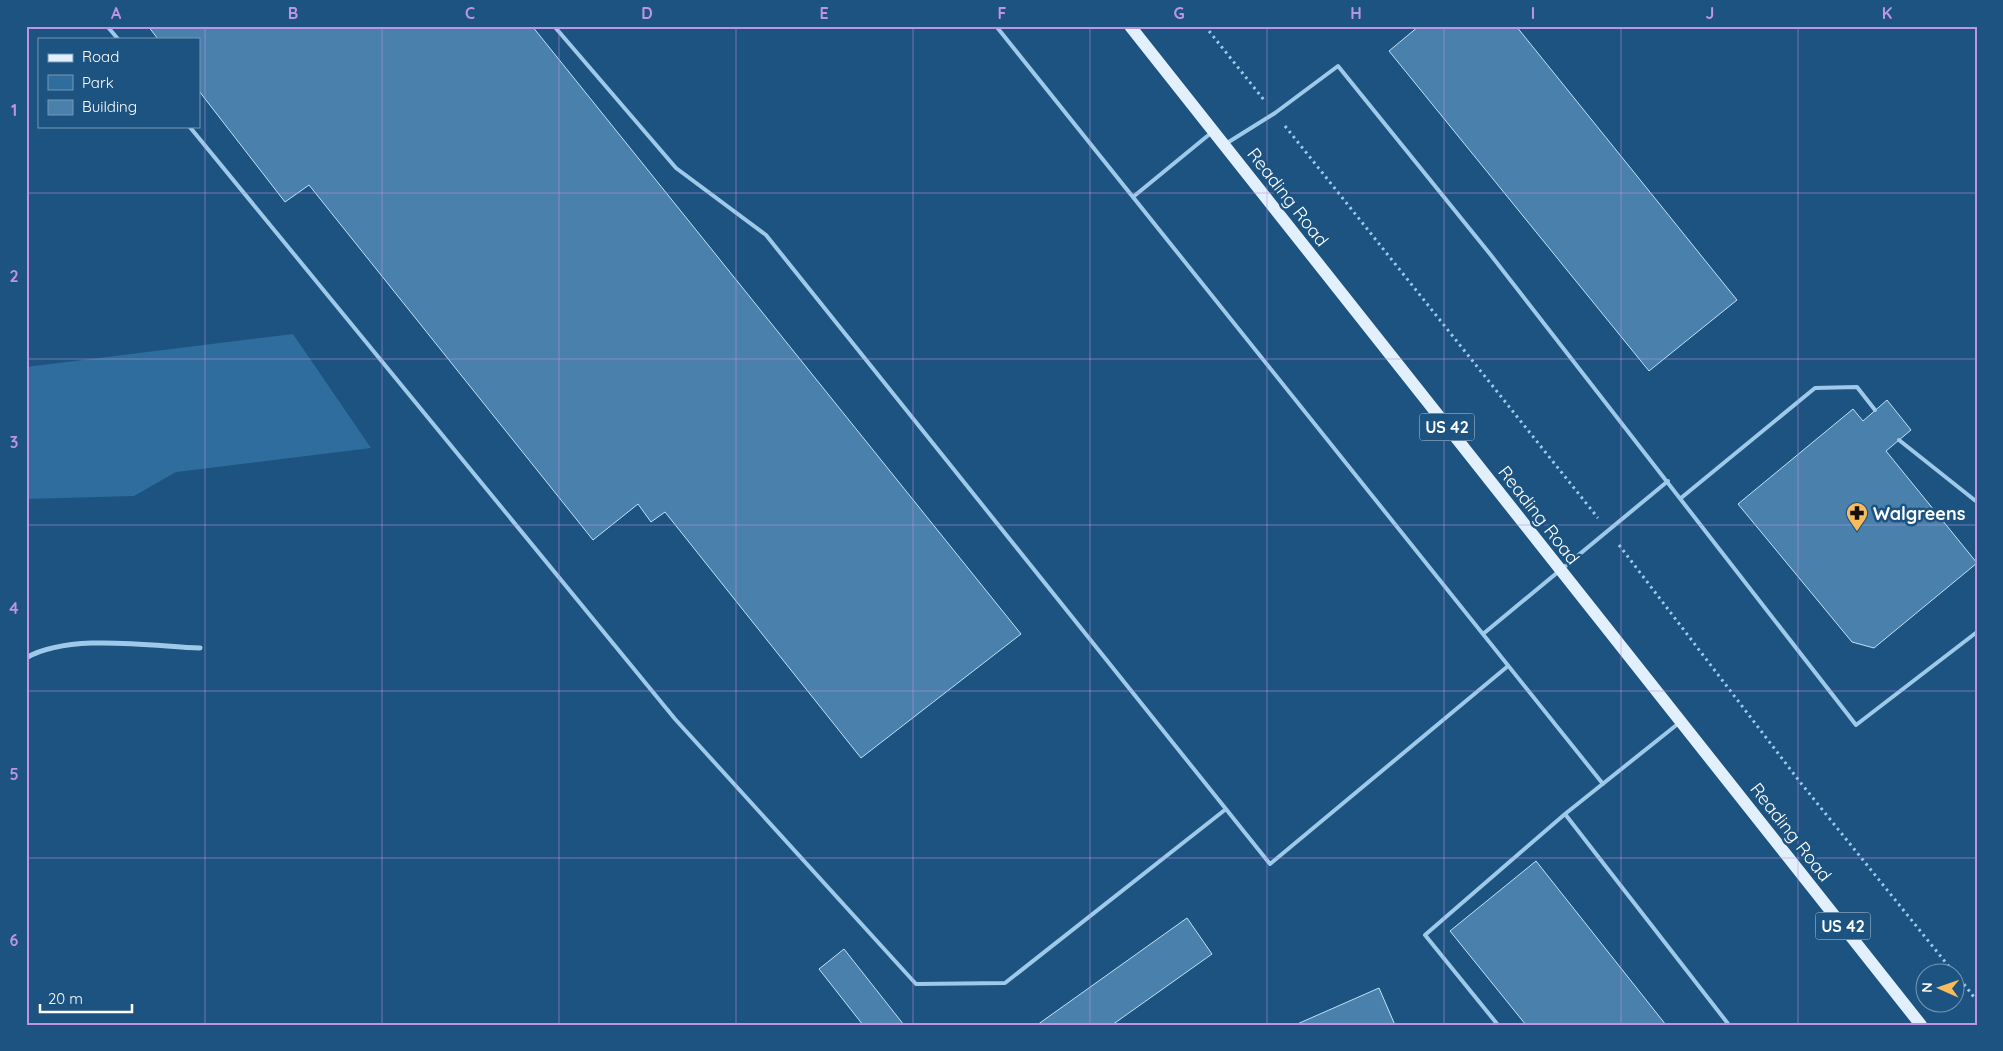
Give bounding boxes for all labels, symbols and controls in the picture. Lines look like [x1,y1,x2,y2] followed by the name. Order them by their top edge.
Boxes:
[111,3,122,23] text: A
[288,3,298,23] text: B
[465,3,475,23] text: C
[641,3,653,23] text: D
[819,3,829,23] text: E
[998,3,1007,23] text: F
[1173,3,1185,23] text: G
[1350,3,1362,23] text: H
[1531,3,1535,23] text: I
[1706,3,1714,23] text: J
[1882,3,1892,23] text: K
[38,38,200,128] legend
[82,47,119,66] text: Road
[82,73,114,92] text: Park
[82,97,137,116] text: Building
[11,100,17,120] text: 1
[1242,143,1334,251] street label: Reading Road
[9,266,19,286] text: 2
[1420,414,1474,441] road number: US 42
[10,432,18,452] text: 3
[1493,461,1585,569] street label: Reading Road
[1845,501,1869,532] pharmacy icon: Walgreens
[1873,502,1966,525] place label: Walgreens
[9,598,19,618] text: 4
[9,764,19,784] text: 5
[1745,778,1837,886] street label: Reading Road
[1816,912,1870,939] road number: US 42
[10,930,19,950] text: 6
[1916,964,1966,1014] north arrow
[40,981,132,1013] scale bar
[1918,982,1936,993] text: N
[48,989,83,1008] text: 20 m

